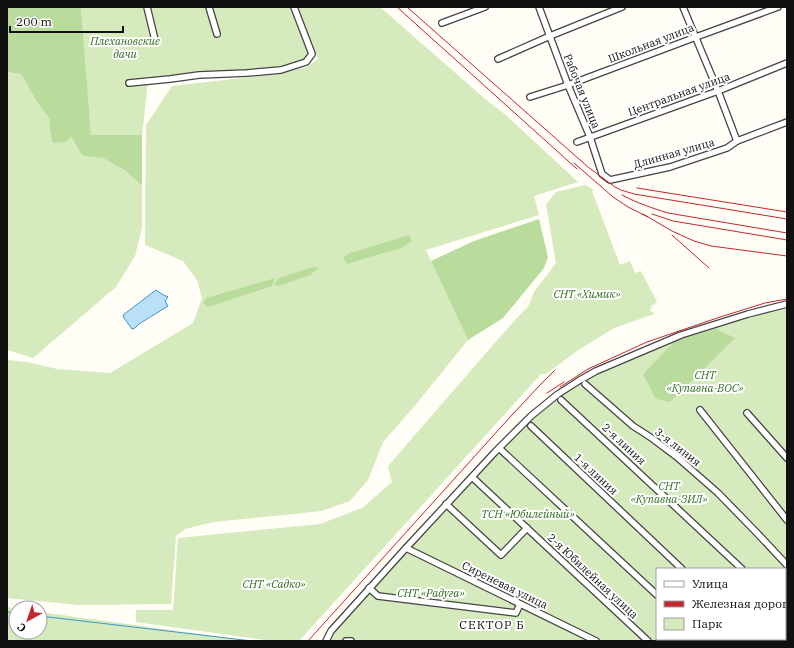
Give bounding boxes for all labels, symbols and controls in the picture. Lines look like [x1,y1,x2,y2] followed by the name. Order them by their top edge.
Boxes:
[10,8,123,34] scale bar
[16,14,52,29] text: 200 m
[606,20,696,66] street label: Школьная улица
[89,34,160,61] park label: Плехановские дачи
[561,52,603,130] street label: Рабочая улица
[626,69,732,119] street label: Центральная улица
[632,135,716,171] street label: Длинная улица
[553,287,621,301] park label: СНТ «Химик»
[667,368,743,395] park label: СНТ «Купавна-ВОС»
[599,420,649,468] street label: 2-я линия
[652,425,704,469] street label: 3-я линия
[571,450,621,498] street label: 1-я линия
[630,479,708,506] park label: СНТ «Купавна-ЗИЛ»
[481,507,575,521] park label: ТСН «Юбилейный»
[545,530,641,622] street label: 2-я Юбилейная улица
[460,558,550,612] street label: Сиреневая улица
[656,568,786,640] legend
[692,576,729,591] text: Улица
[242,577,306,591] park label: СНТ «Садко»
[397,586,465,600] park label: СНТ «Радуга»
[692,596,794,611] text: Железная дорога
[8,600,48,640] north arrow
[692,616,722,631] text: Парк
[459,617,525,632] district label: СЕКТОР Б
[14,620,29,635] text: С

